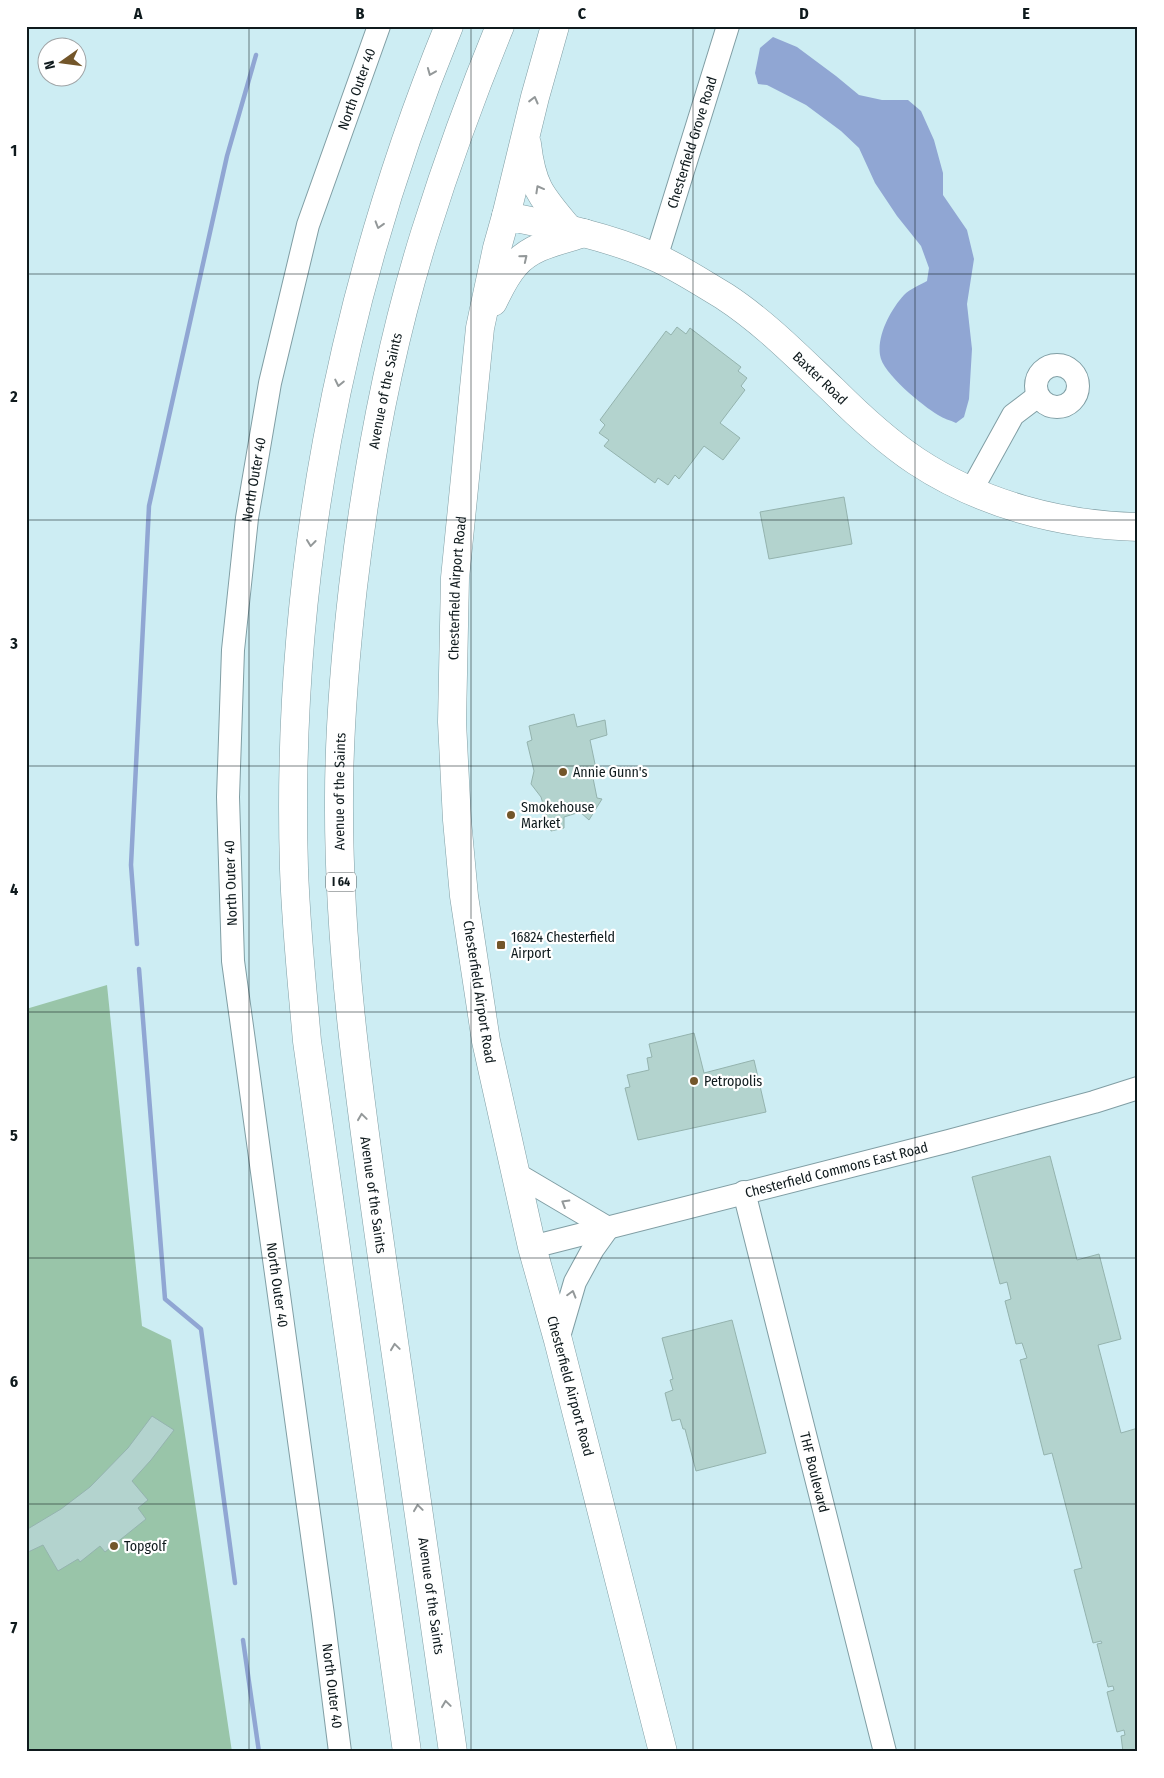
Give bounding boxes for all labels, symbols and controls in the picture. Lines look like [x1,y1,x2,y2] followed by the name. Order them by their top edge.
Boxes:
[133,4,143,23] text: A
[356,4,365,23] text: B
[578,4,587,23] text: C
[799,4,809,23] text: D
[1022,4,1030,23] text: E
[38,38,88,88] north arrow
[334,46,379,132] street label: North Outer 40
[41,59,59,71] text: N
[427,67,437,75] one-way arrow
[663,74,720,211] street label: Chesterfield Grove Road
[528,96,539,105] one-way arrow
[11,141,17,160] text: 1
[535,186,545,195] one-way arrow
[375,221,385,229] one-way arrow
[518,254,527,263] one-way arrow
[365,331,406,450] street label: Avenue of the Saints
[789,348,851,408] street label: Baxter Road
[334,378,345,387] one-way arrow
[9,387,18,406] text: 2
[238,436,269,523] street label: North Outer 40
[445,515,470,660] street label: Chesterfield Airport Road
[306,539,317,547] one-way arrow
[9,634,18,653] text: 3
[330,732,349,851] street label: Avenue of the Saints
[573,764,648,781] place label: Annie Gunn's
[557,766,569,778] marker: Annie Gunn's
[521,799,594,832] place label: Smokehouse Market
[505,809,517,821] marker: Smokehouse Market
[221,840,241,926] street label: North Outer 40
[326,872,356,892] road number: I 64
[10,880,18,899] text: 4
[459,919,499,1065] street label: Chesterfield Airport Road
[511,929,615,962] place label: 16824 Chesterfield Airport
[495,939,507,951] marker: 16824 Chesterfield Airport
[704,1073,762,1090] place label: Petropolis
[688,1075,700,1087] marker: Petropolis
[358,1113,368,1121] one-way arrow
[10,1126,18,1145] text: 5
[356,1136,390,1254] street label: Avenue of the Saints
[743,1138,930,1201] street label: Chesterfield Commons East Road
[562,1200,571,1210] one-way arrow
[263,1241,291,1329] street label: North Outer 40
[566,1290,576,1298] one-way arrow
[543,1314,597,1458] street label: Chesterfield Airport Road
[391,1343,401,1351] one-way arrow
[10,1372,18,1391] text: 6
[796,1430,833,1514] street label: THF Boulevard
[414,1504,424,1512] one-way arrow
[414,1537,448,1655] street label: Avenue of the Saints
[124,1538,168,1555] place label: Topgolf
[108,1540,120,1552] marker: Topgolf
[11,1618,18,1637] text: 7
[318,1642,346,1730] street label: North Outer 40
[442,1699,452,1708] one-way arrow

